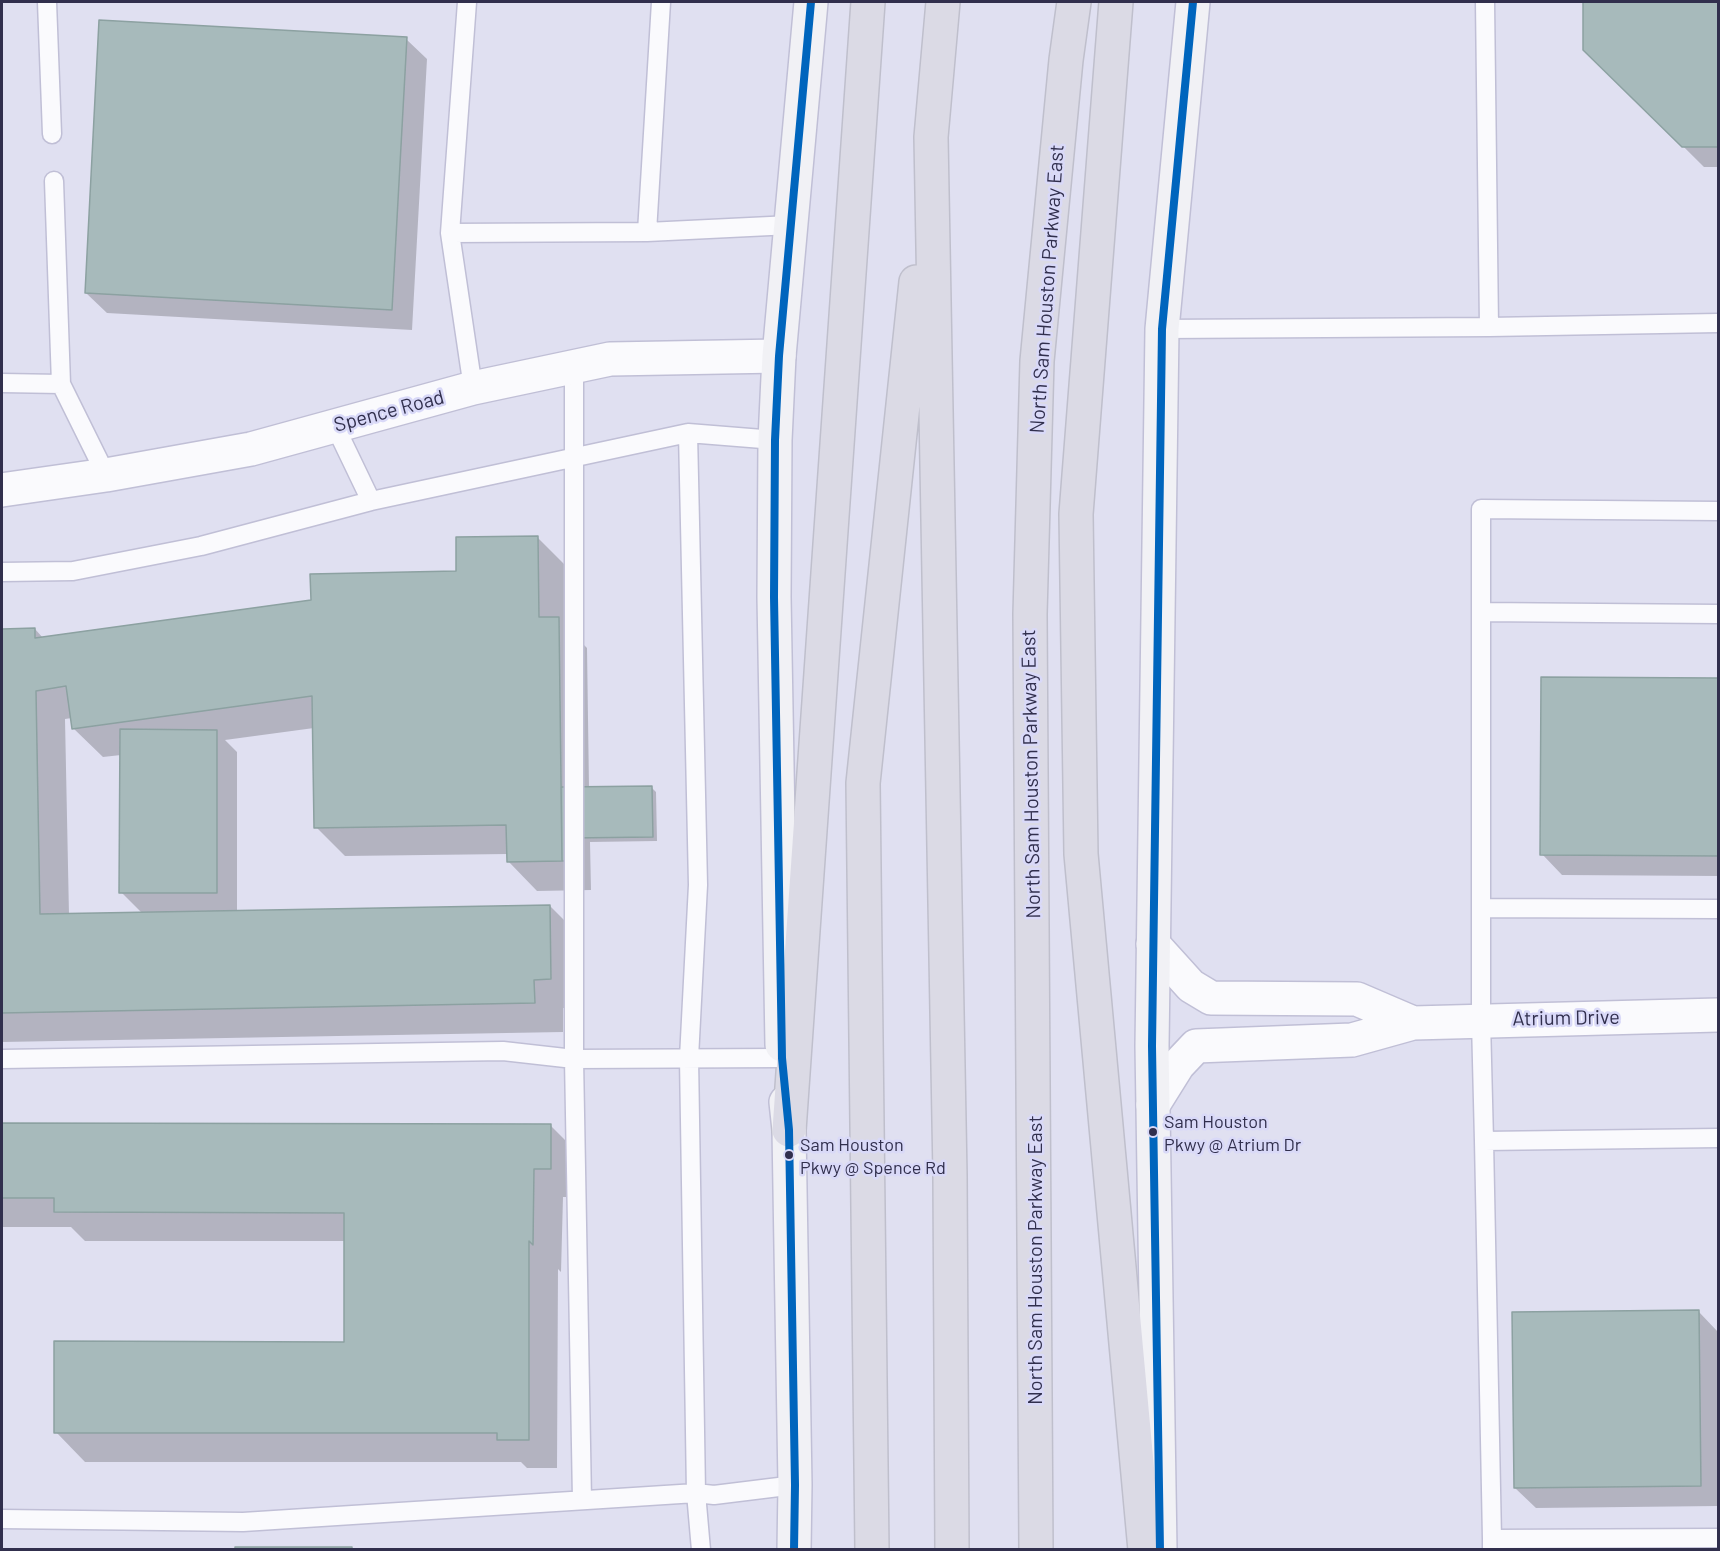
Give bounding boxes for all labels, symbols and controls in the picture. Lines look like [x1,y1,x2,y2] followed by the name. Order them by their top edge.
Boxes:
[1025,144,1069,434] street label: North Sam Houston Parkway East
[331,385,447,437] street label: Spence Road
[1016,629,1046,919] street label: North Sam Houston Parkway East
[1512,1005,1620,1031] street label: Atrium Drive
[1164,1111,1301,1154] place label: Sam Houston Pkwy @ Atrium Dr
[1023,1115,1047,1405] street label: North Sam Houston Parkway East
[1147,1126,1159,1138] marker: Sam Houston Pkwy @ Atrium Dr
[800,1134,946,1176] place label: Sam Houston Pkwy @ Spence Rd
[783,1149,795,1161] marker: Sam Houston Pkwy @ Spence Rd

